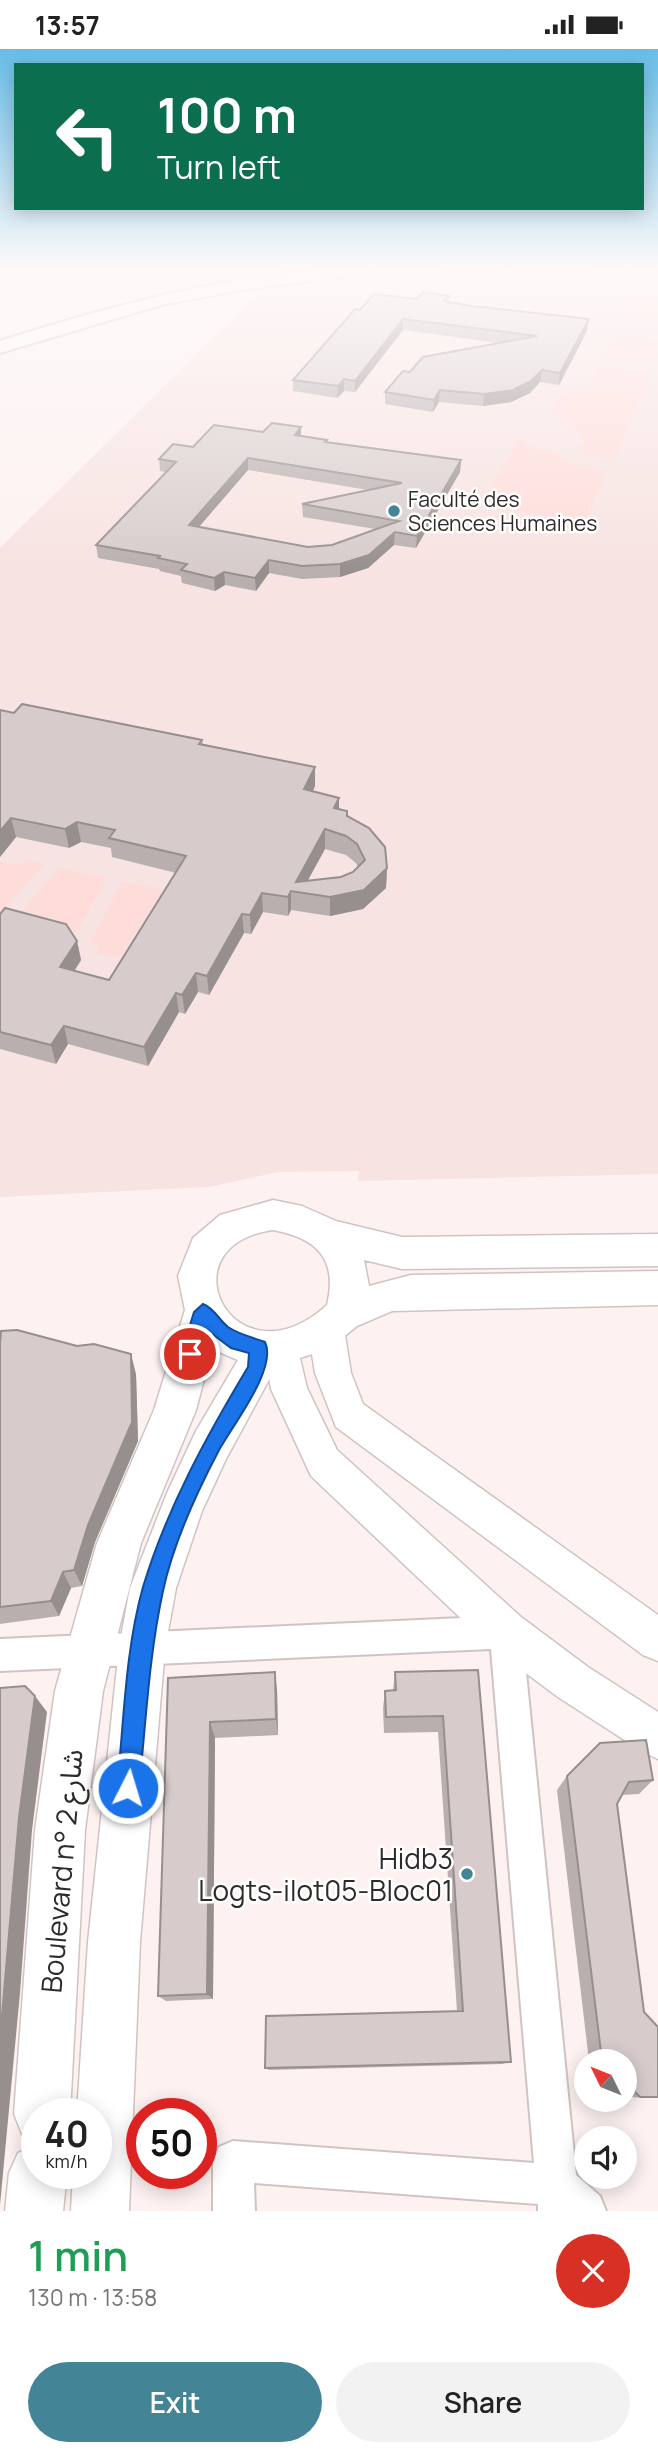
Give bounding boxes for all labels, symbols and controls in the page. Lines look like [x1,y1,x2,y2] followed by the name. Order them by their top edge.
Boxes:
[35,7,100,43] text: 13:57
[157,81,297,148] text: 100 m
[42,91,133,182] icon: left
[157,145,281,189] text: Turn left
[408,485,597,537] place label: Faculté des Sciences Humaines
[386,503,402,519] marker: Faculté des Sciences Humaines
[160,1324,220,1384] pin
[171,1335,209,1373] icon: arrive
[31,1747,94,1995] street label: Boulevard n° شارع 2
[91,1751,165,1825] position arrow
[198,1839,453,1909] place label: Hidb3 Logts-ilot05-Bloc01
[459,1866,475,1882] marker: Hidb3 Logts-ilot05-Bloc01
[574,2049,637,2112] north arrow
[574,2049,637,2189] map controls
[126,2098,217,2189] speed limit sign: 50
[44,2110,89,2158] text: 40
[574,2126,637,2189] button: sound
[46,2149,87,2173] text: km/h
[28,2226,128,2284] text: 1 min
[556,2234,630,2308] button: close
[28,2281,157,2313] text: 130 m · 13:58
[28,2362,322,2442] button: Exit
[336,2362,630,2442] button: Share

